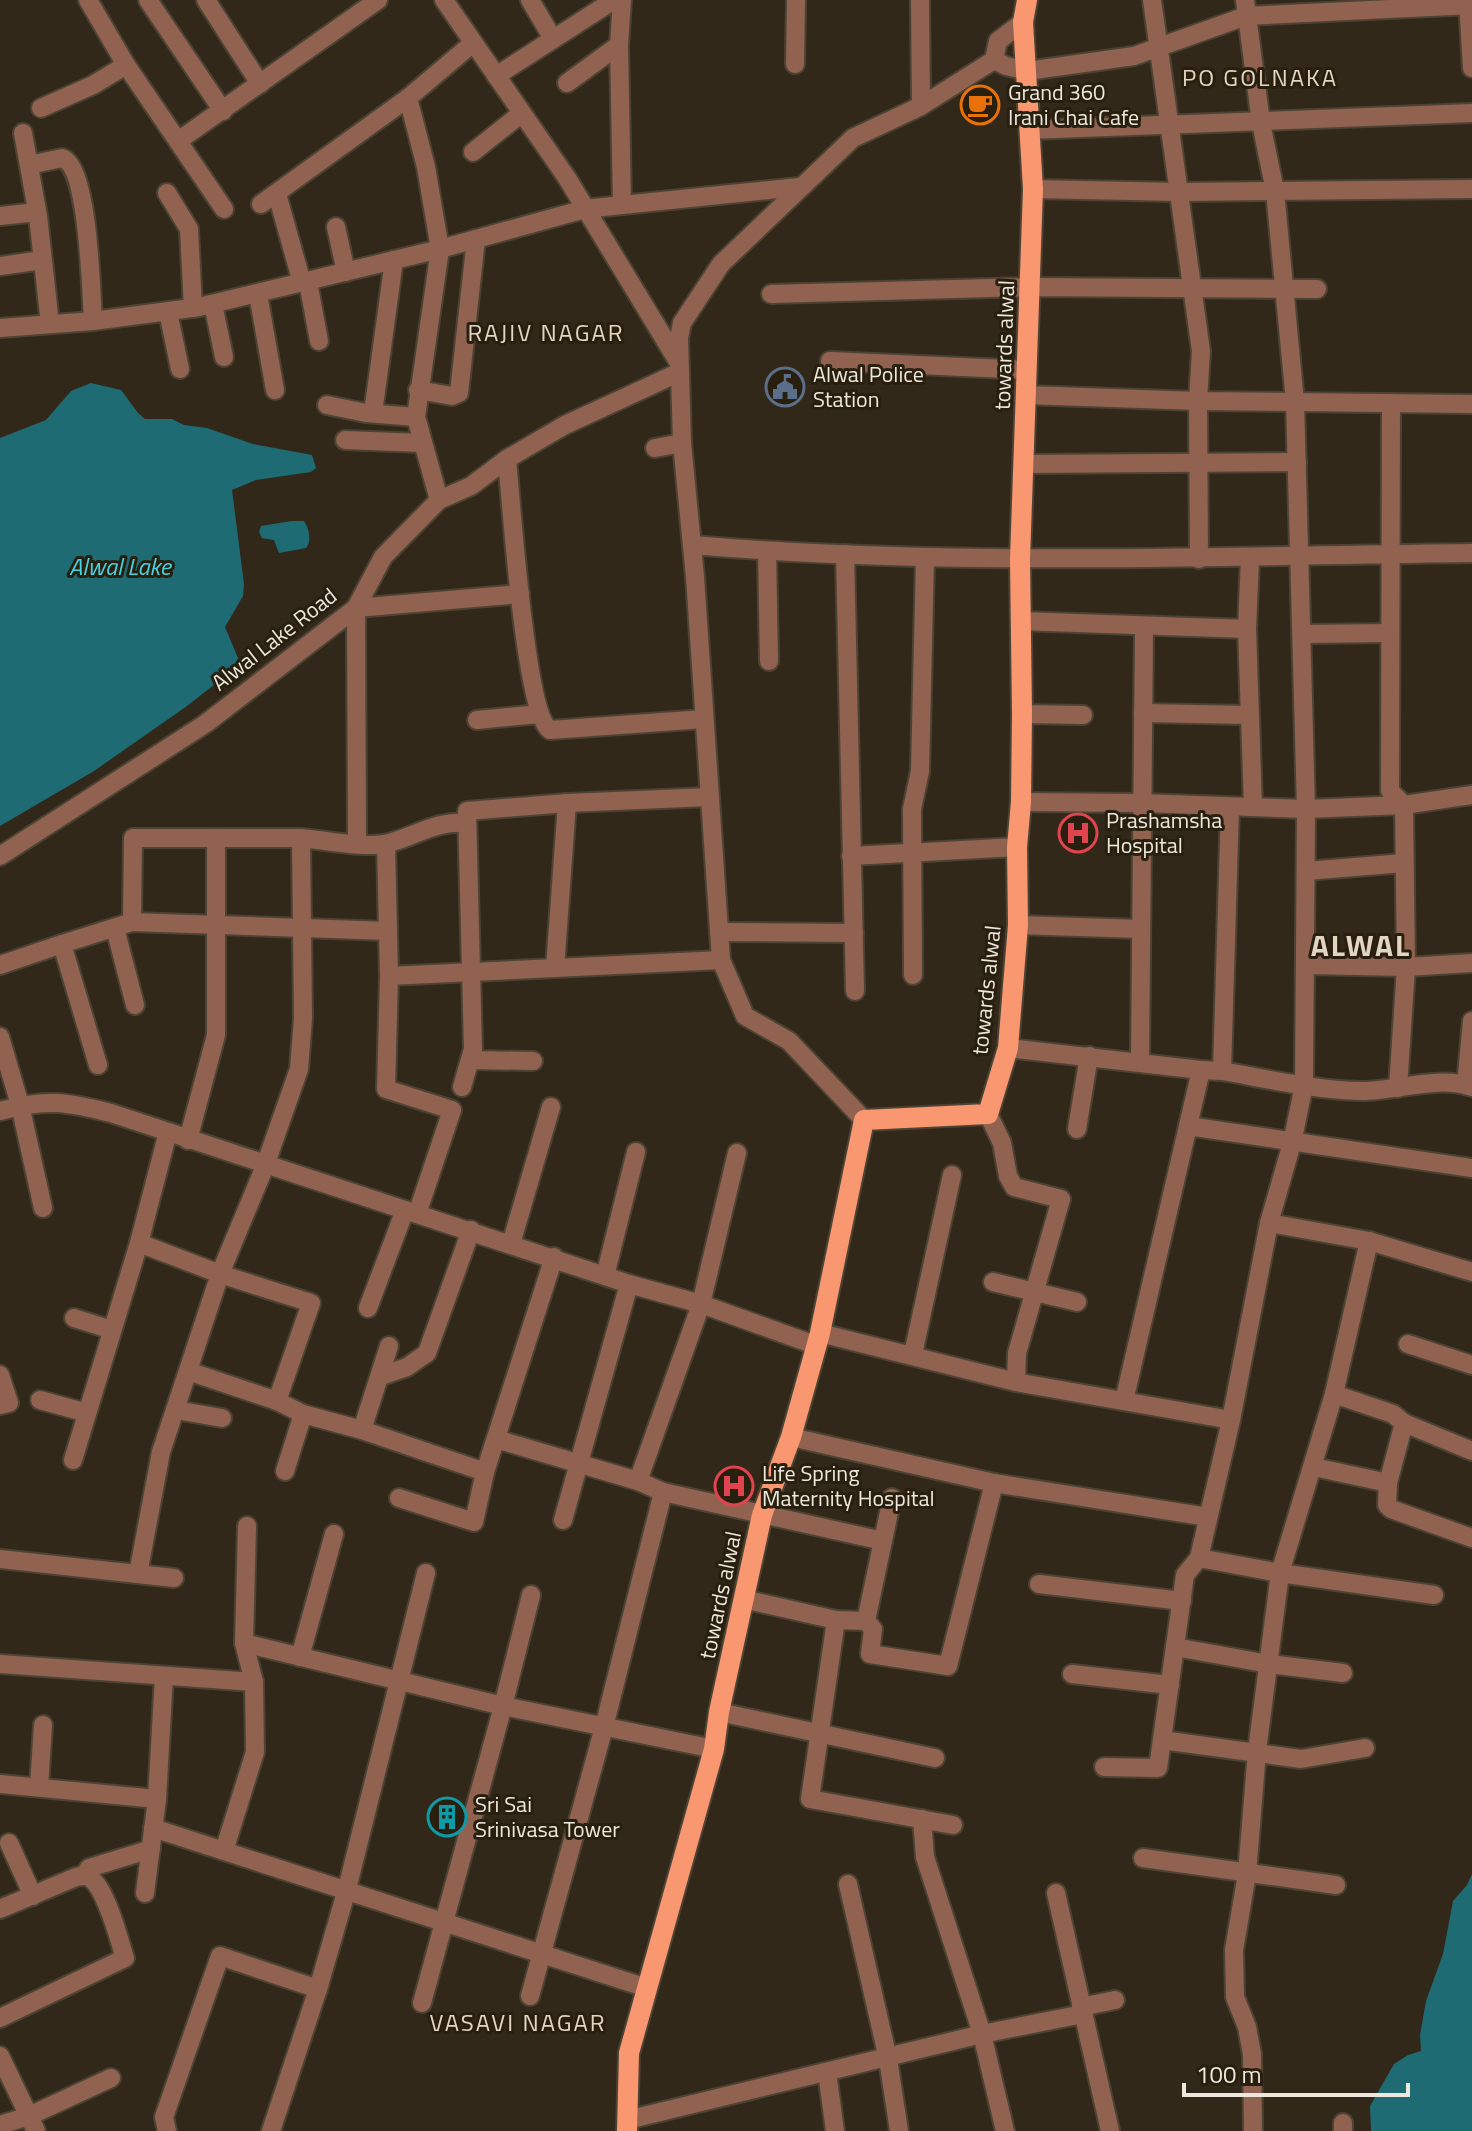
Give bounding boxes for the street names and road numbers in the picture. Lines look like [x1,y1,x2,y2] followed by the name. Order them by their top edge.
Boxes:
[985,280,1023,410] street label: towards alwal
[204,579,344,699] street label: Alwal Lake Road
[962,924,1010,1056] street label: towards alwal
[690,1528,750,1662] street label: towards alwal

